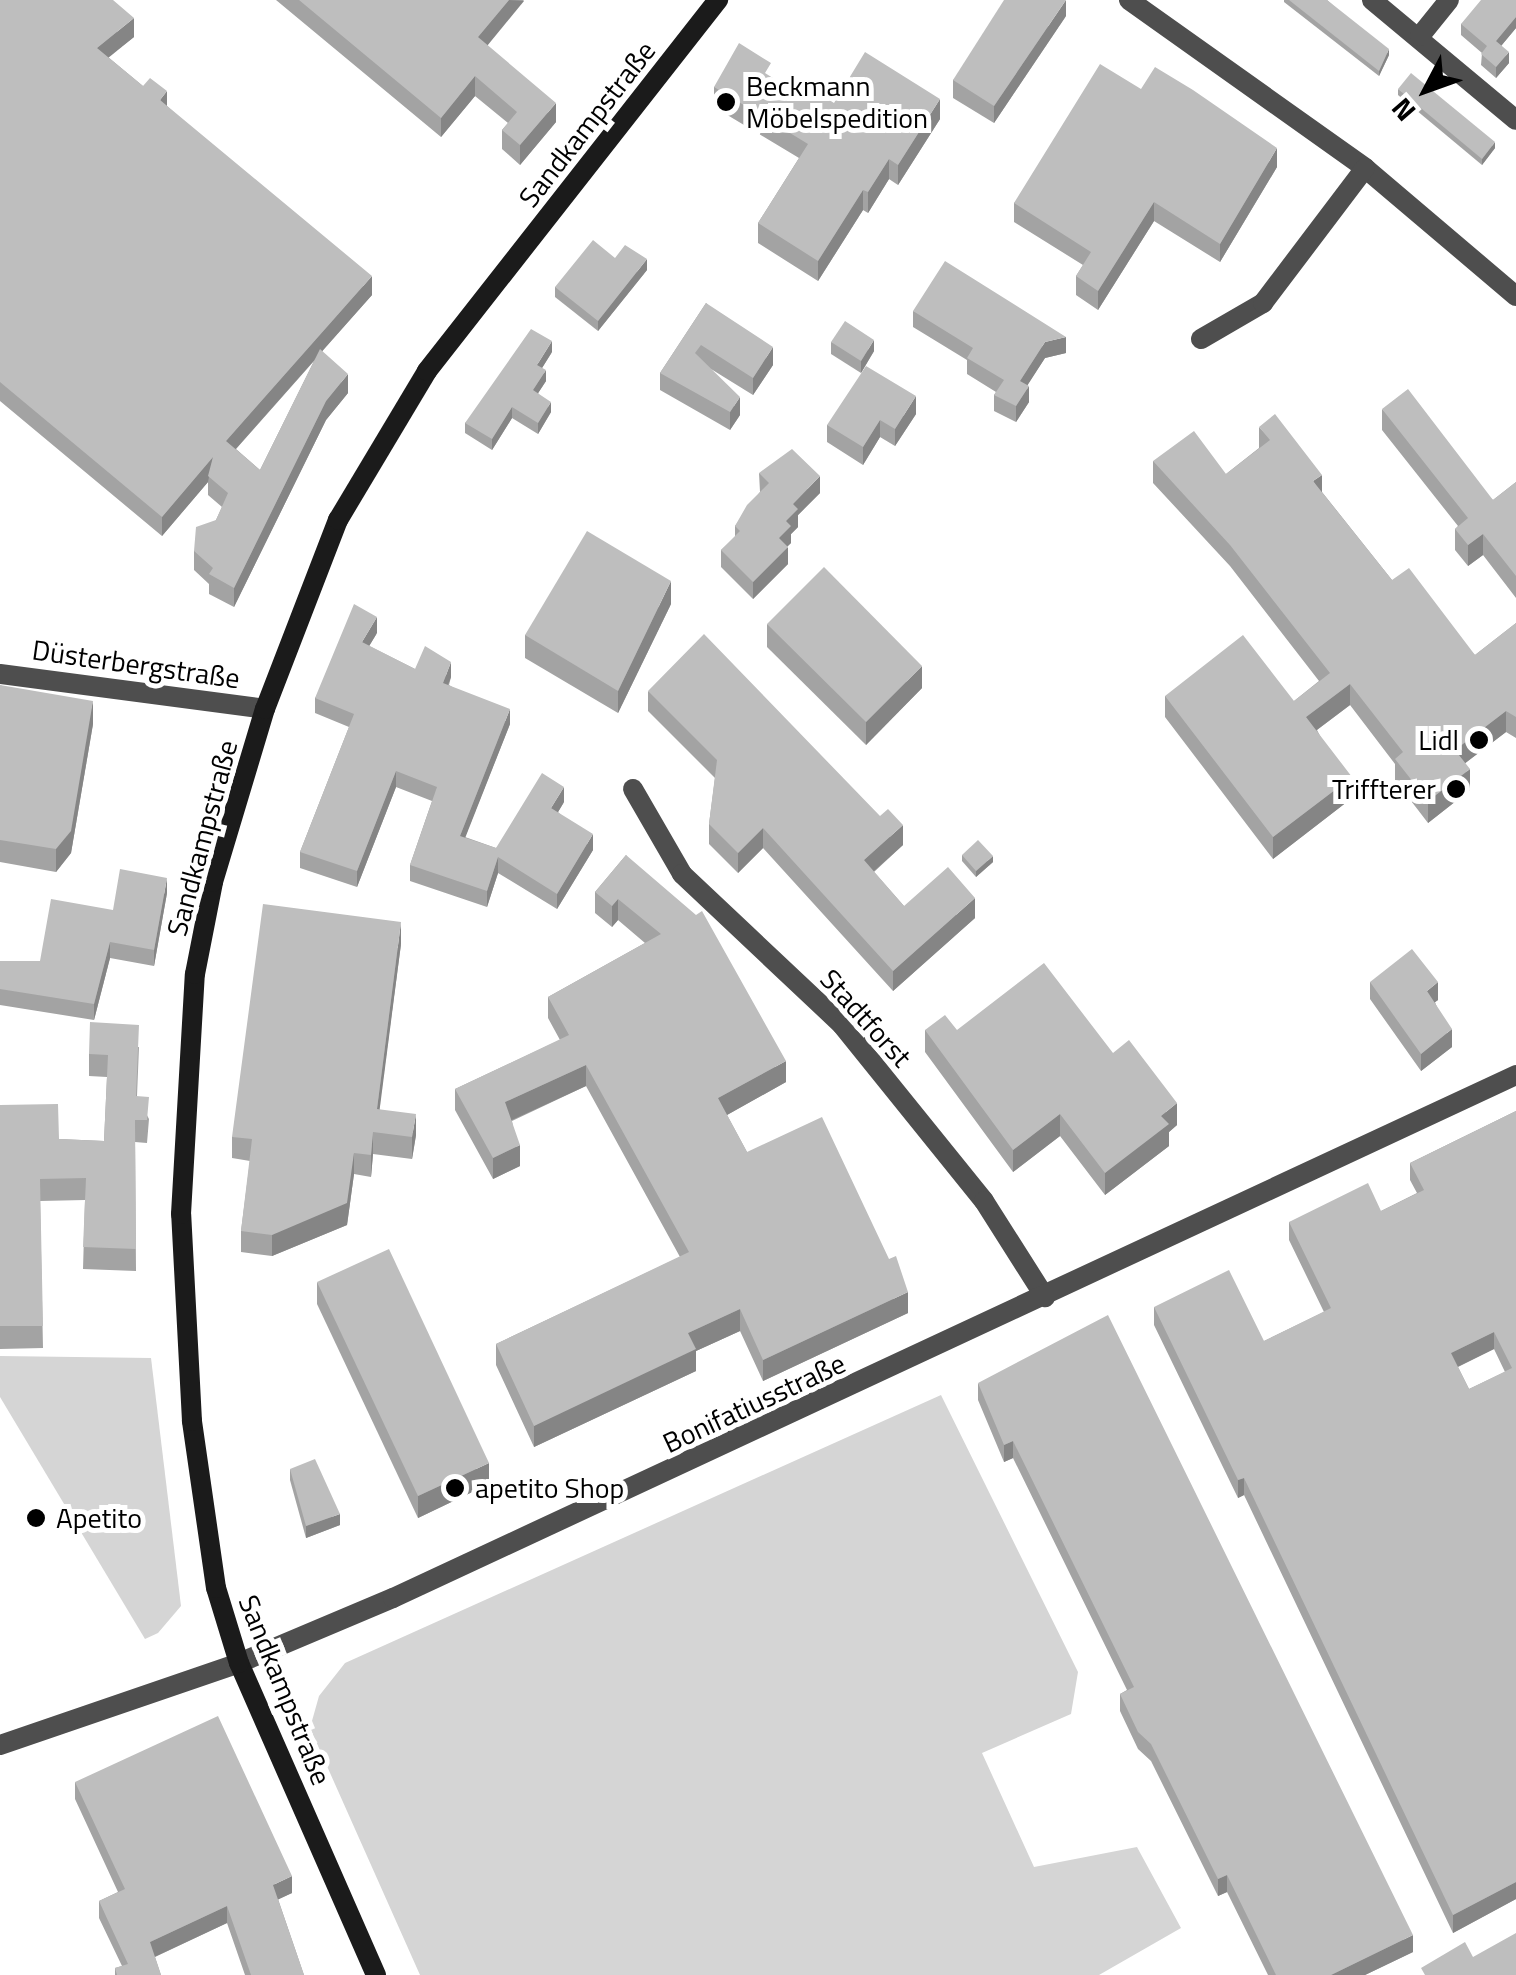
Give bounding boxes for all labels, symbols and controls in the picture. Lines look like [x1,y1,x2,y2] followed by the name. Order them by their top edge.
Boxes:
[512,34,662,214] street label: Sandkampstraße
[1376,40,1476,140] north arrow
[746,69,928,135] place label: Beckmann Möbelspedition
[1380,89,1426,131] text: N
[715,91,737,113] marker: Beckmann Möbelspedition
[30,633,242,695] street label: Düsterbergstraße
[1418,723,1459,757] place label: Lidl
[1468,729,1490,751] marker: Lidl
[160,736,244,940] street label: Sandkampstraße
[1332,772,1436,806] place label: Triffterer
[1445,778,1467,800] marker: Triffterer
[813,962,919,1074] street label: Stadtforst
[658,1346,850,1460] street label: Bonifatiusstraße
[475,1471,624,1505] place label: apetito Shop
[444,1477,466,1499] marker: apetito Shop
[56,1501,142,1535] place label: Apetito
[25,1507,47,1529] marker: Apetito
[232,1590,338,1790] street label: Sandkampstraße

